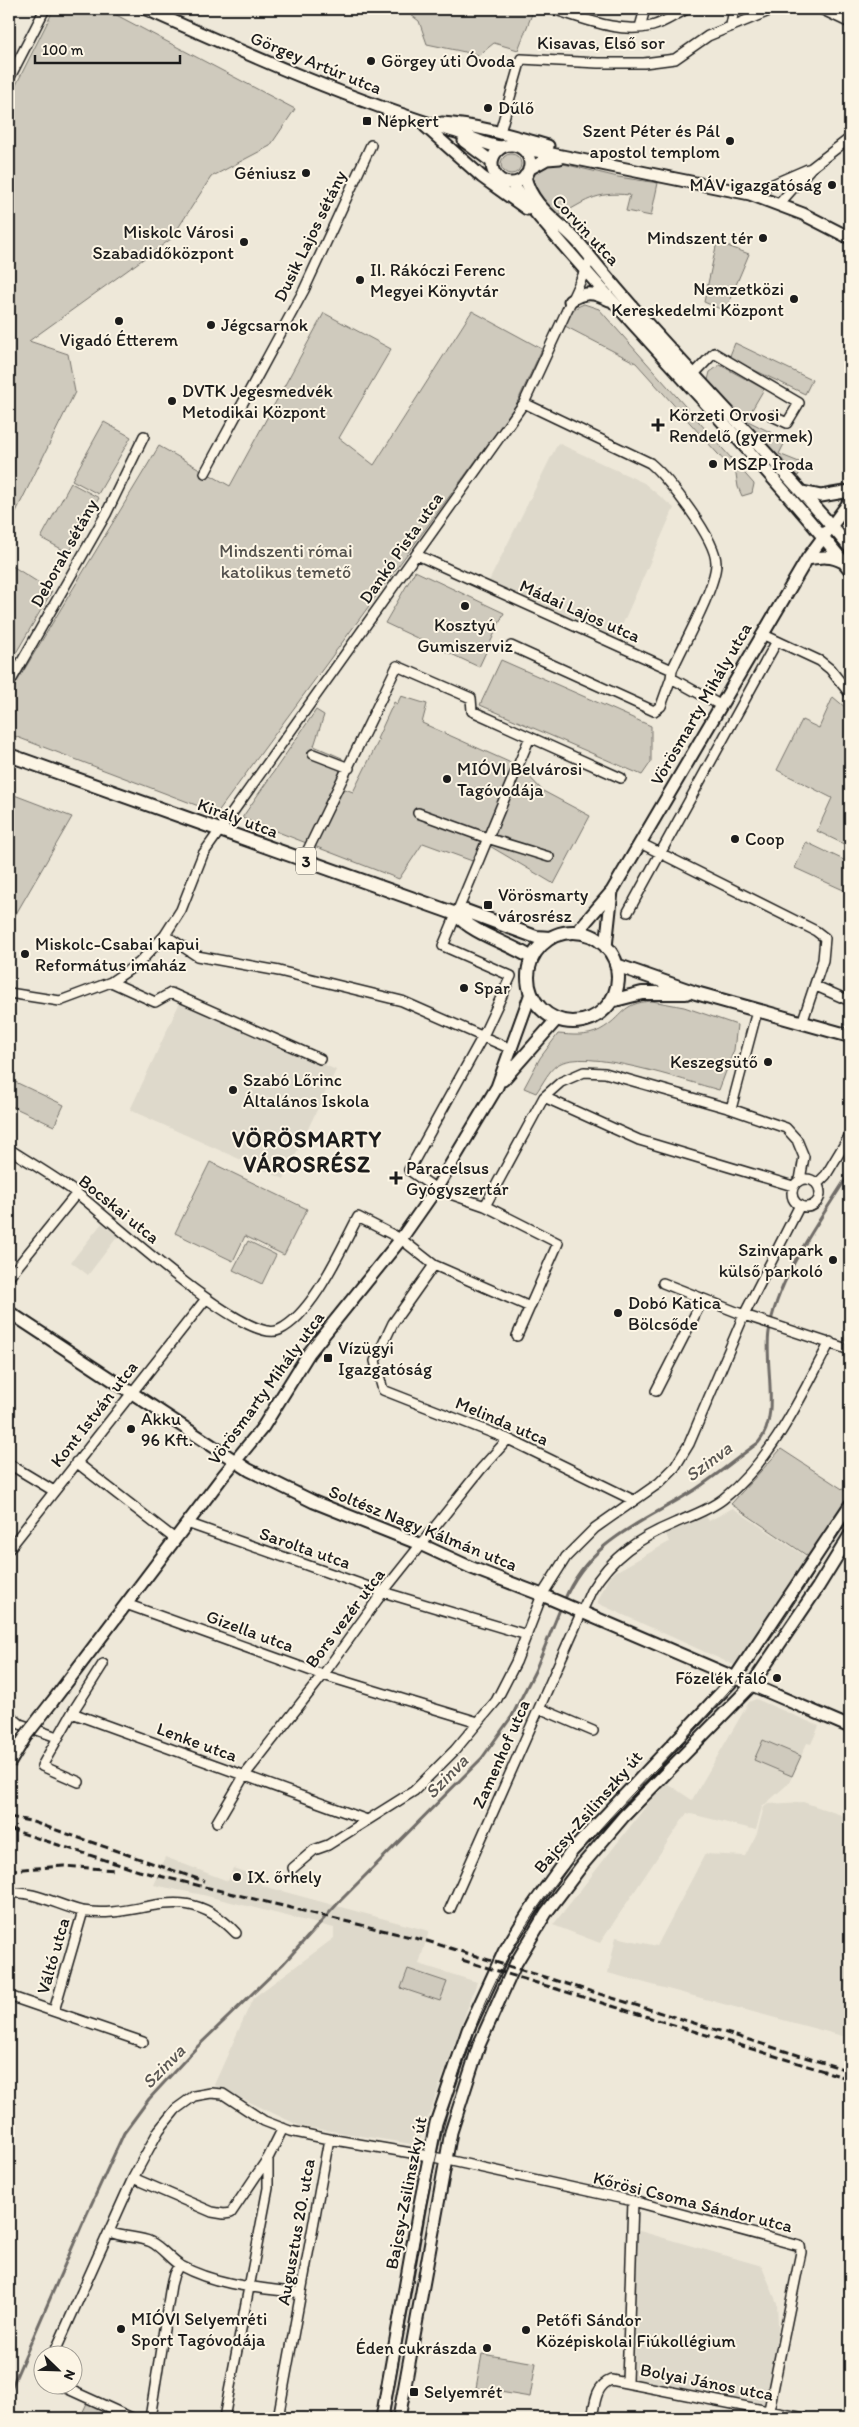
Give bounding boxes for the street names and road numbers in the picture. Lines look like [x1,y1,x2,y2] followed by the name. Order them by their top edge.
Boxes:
[247,27,385,99] street label: Görgey Artúr utca
[537,32,666,54] street label: Kisavas, Első sor
[269,166,352,305] street label: Dusik Lajos sétány
[547,190,625,271] street label: Corvin utca
[354,488,448,608] street label: Dankó Pista utca
[25,495,103,611] street label: Deborah sétány
[516,575,644,648] street label: Mádai Lajos utca
[645,618,757,789] street label: Vörösmarty Mihály utca
[195,793,282,843] street label: Király utca
[296,848,316,874] road number: 3
[74,1170,164,1248] street label: Bocskai utca
[203,1307,329,1469] street label: Vörösmarty Mihály utca
[46,1356,142,1472] street label: Kont István utca
[452,1392,552,1451] street label: Melinda utca
[326,1480,520,1576] street label: Soltész Nagy Kálmán utca
[257,1522,354,1574] street label: Sarolta utca
[300,1563,390,1672] street label: Bors vezér utca
[203,1605,297,1657] street label: Gizella utca
[467,1696,535,1812] street label: Zamenhof utca
[154,1717,241,1767] street label: Lenke utca
[529,1746,647,1878] street label: Bajcsy-Zsilinszky út
[32,1915,74,1997] street label: Váltó utca
[380,2115,432,2271] street label: Bajcsy-Zsilinszky út
[272,2157,320,2307] street label: Augusztus 20. utca
[591,2167,796,2238] street label: Kőrösi Csoma Sándor utca
[638,2358,776,2406] street label: Bolyai János utca

